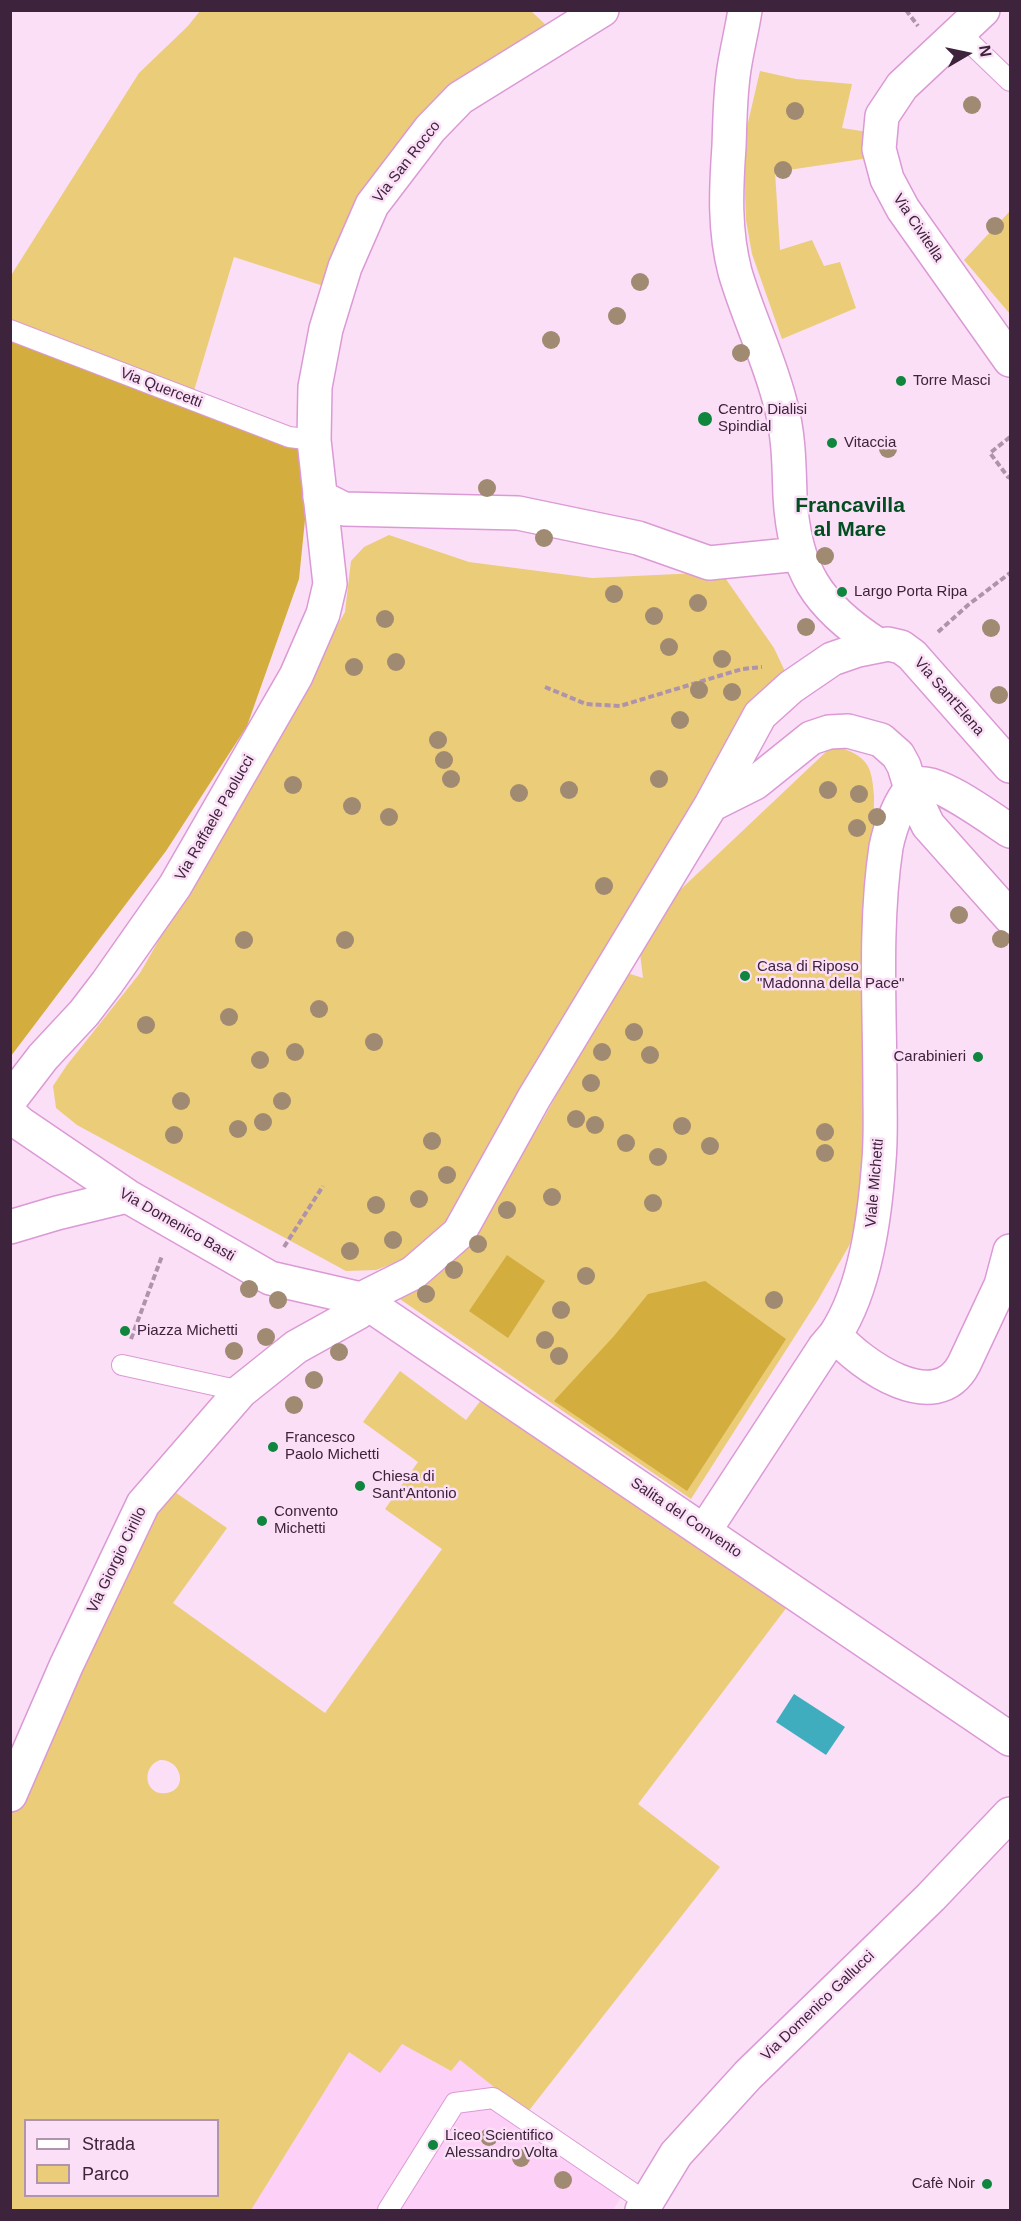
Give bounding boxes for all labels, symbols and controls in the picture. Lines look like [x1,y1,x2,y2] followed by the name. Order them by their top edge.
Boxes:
[937,24,997,84] north arrow
[976,44,995,58] text: N
[369,117,445,207] street label: Via San Rocco
[889,191,947,265] street label: Via Civitella
[117,364,205,412] street label: Via Quercetti
[913,372,991,390] place label: Torre Masci
[894,374,908,388] marker: Torre Masci
[718,401,807,436] place label: Centro Dialisi Spindial
[696,410,714,428] marker: Centro Dialisi Spindial
[844,434,896,452] place label: Vitaccia
[825,436,839,450] marker: Vitaccia
[795,493,905,543] district label: Francavilla al Mare
[854,583,967,601] place label: Largo Porta Ripa
[835,585,849,599] marker: Largo Porta Ripa
[910,654,988,740] street label: Via Sant'Elena
[172,752,258,884] street label: Via Raffaele Paolucci
[757,958,904,993] place label: Casa di Riposo "Madonna della Pace"
[738,969,752,983] marker: Casa di Riposo "Madonna della Pace"
[893,1048,966,1066] place label: Carabinieri
[971,1050,985,1064] marker: Carabinieri
[862,1138,888,1228] street label: Viale Michetti
[116,1185,238,1265] street label: Via Domenico Basti
[137,1322,238,1340] place label: Piazza Michetti
[118,1324,132,1338] marker: Piazza Michetti
[285,1429,379,1464] place label: Francesco Paolo Michetti
[266,1440,280,1454] marker: Francesco Paolo Michetti
[372,1468,457,1503] place label: Chiesa di Sant'Antonio
[627,1474,745,1562] street label: Salita del Convento
[353,1479,367,1493] marker: Chiesa di Sant'Antonio
[274,1503,338,1538] place label: Convento Michetti
[84,1504,150,1616] street label: Via Giorgio Cirillo
[255,1514,269,1528] marker: Convento Michetti
[758,1947,878,2065] street label: Via Domenico Gallucci
[24,2119,219,2197] legend
[445,2127,558,2162] place label: Liceo Scientifico Alessandro Volta
[82,2134,135,2154] text: Strada
[426,2138,440,2152] marker: Liceo Scientifico Alessandro Volta
[82,2164,129,2184] text: Parco
[912,2175,975,2193] place label: Cafè Noir
[980,2177,994,2191] marker: Cafè Noir

